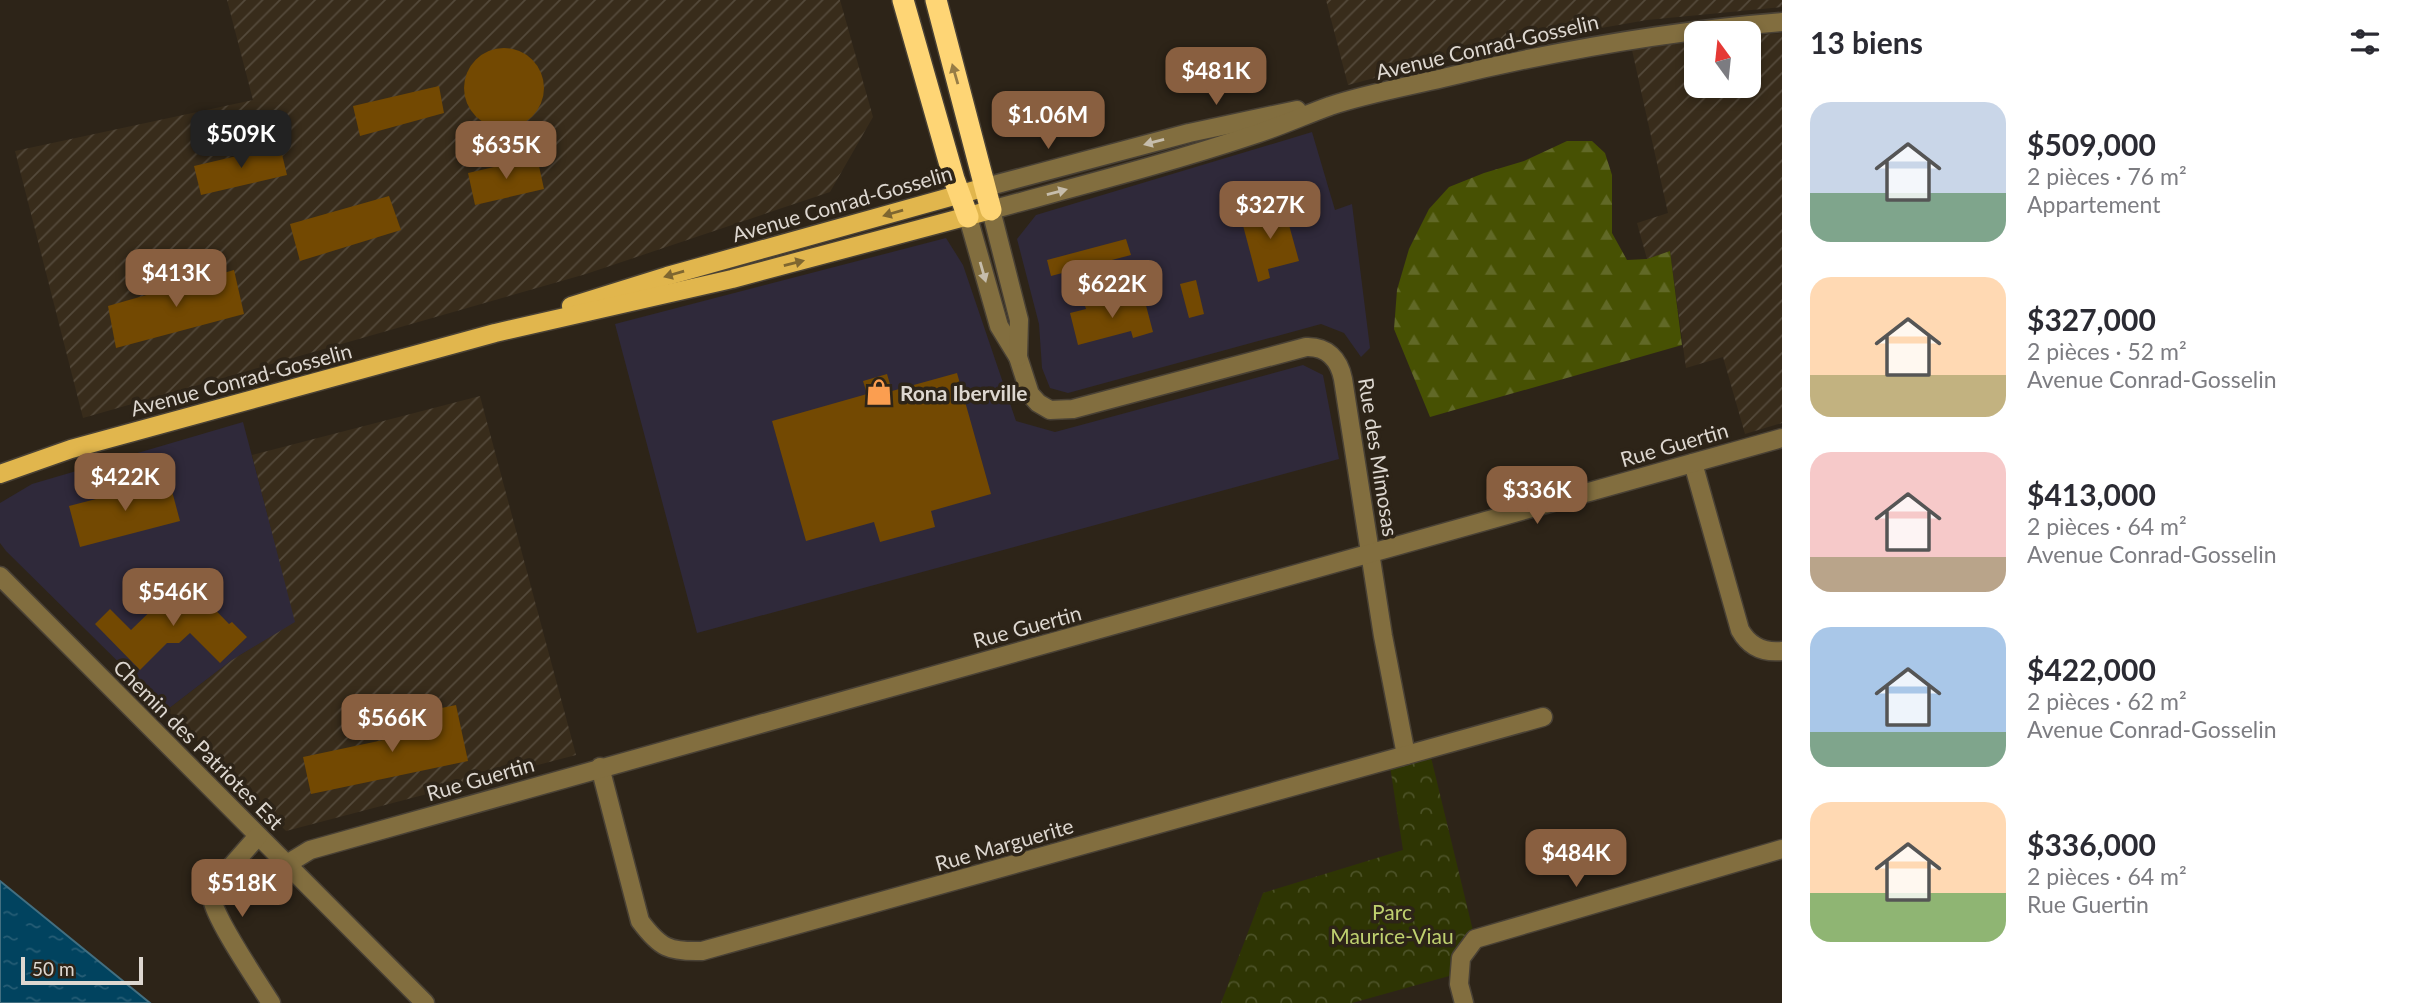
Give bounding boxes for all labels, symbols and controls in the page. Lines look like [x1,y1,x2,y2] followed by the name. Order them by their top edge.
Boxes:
[1373,8,1601,84] street label: Avenue Conrad-Gosselin
[1684,21,1760,98] north arrow
[1684,21,1761,98] map controls
[2346,23,2384,61] icon: filters
[1810,24,1923,60] text: 13 biens
[1167,48,1265,107] pin: $481K
[1181,56,1251,84] text: $481K
[949,63,959,84] one-way arrow
[991,92,1105,151] pin: $1.06M
[1008,100,1088,128] text: $1.06M
[192,110,290,170] pin: $509K
[206,119,276,147] text: $509K
[457,122,555,181] pin: $635K
[2027,126,2156,162] text: $509,000
[471,130,541,158] text: $635K
[1866,130,1950,214] icon: home
[1143,137,1165,148] one-way arrow
[729,160,955,246] street label: Avenue Conrad-Gosselin
[2027,162,2187,190] text: 2 pièces · 76 m²
[1221,182,1319,241] pin: $327K
[1047,187,1068,197] one-way arrow
[1235,190,1305,218] text: $327K
[2027,190,2160,218] text: Appartement
[882,208,903,218] one-way arrow
[127,250,225,309] pin: $413K
[783,257,805,268] one-way arrow
[141,258,211,286] text: $413K
[1063,260,1161,320] pin: $622K
[979,261,989,282] one-way arrow
[1077,269,1147,297] text: $622K
[663,270,684,280] one-way arrow
[2027,301,2156,337] text: $327,000
[1866,305,1950,389] icon: home
[128,337,354,421] street label: Avenue Conrad-Gosselin
[2027,337,2187,365] text: 2 pièces · 52 m²
[2027,365,2277,393] text: Avenue Conrad-Gosselin
[1354,376,1404,538] street label: Rue des Mimosas
[864,377,894,407] shop icon: Rona Iberville
[900,380,1028,405] place label: Rona Iberville
[1617,417,1731,471] street label: Rue Guertin
[76,454,174,513] pin: $422K
[90,462,160,490] text: $422K
[1488,466,1586,526] pin: $336K
[1502,475,1572,503] text: $336K
[2027,476,2156,512] text: $413,000
[1866,480,1950,564] icon: home
[2027,512,2187,540] text: 2 pièces · 64 m²
[2027,540,2277,568] text: Avenue Conrad-Gosselin
[124,568,222,628] pin: $546K
[138,577,208,605] text: $546K
[970,600,1084,652] street label: Rue Guertin
[2027,651,2156,687] text: $422,000
[109,654,289,834] street label: Chemin des Patriotes Est
[1866,655,1950,739] icon: home
[2027,687,2187,715] text: 2 pièces · 62 m²
[343,694,441,754] pin: $566K
[357,703,427,731] text: $566K
[2027,715,2277,743] text: Avenue Conrad-Gosselin
[423,751,537,805] street label: Rue Guertin
[932,812,1076,876] street label: Rue Marguerite
[2027,826,2156,862] text: $336,000
[1527,830,1625,889] pin: $484K
[1866,830,1950,914] icon: home
[1541,838,1611,866] text: $484K
[193,860,291,919] pin: $518K
[2027,862,2187,890] text: 2 pièces · 64 m²
[207,868,277,896] text: $518K
[2027,890,2149,918] text: Rue Guertin
[1330,899,1454,948] park label: Parc Maurice-Viau
[21,954,144,986] scale bar
[32,957,75,980] text: 50 m

